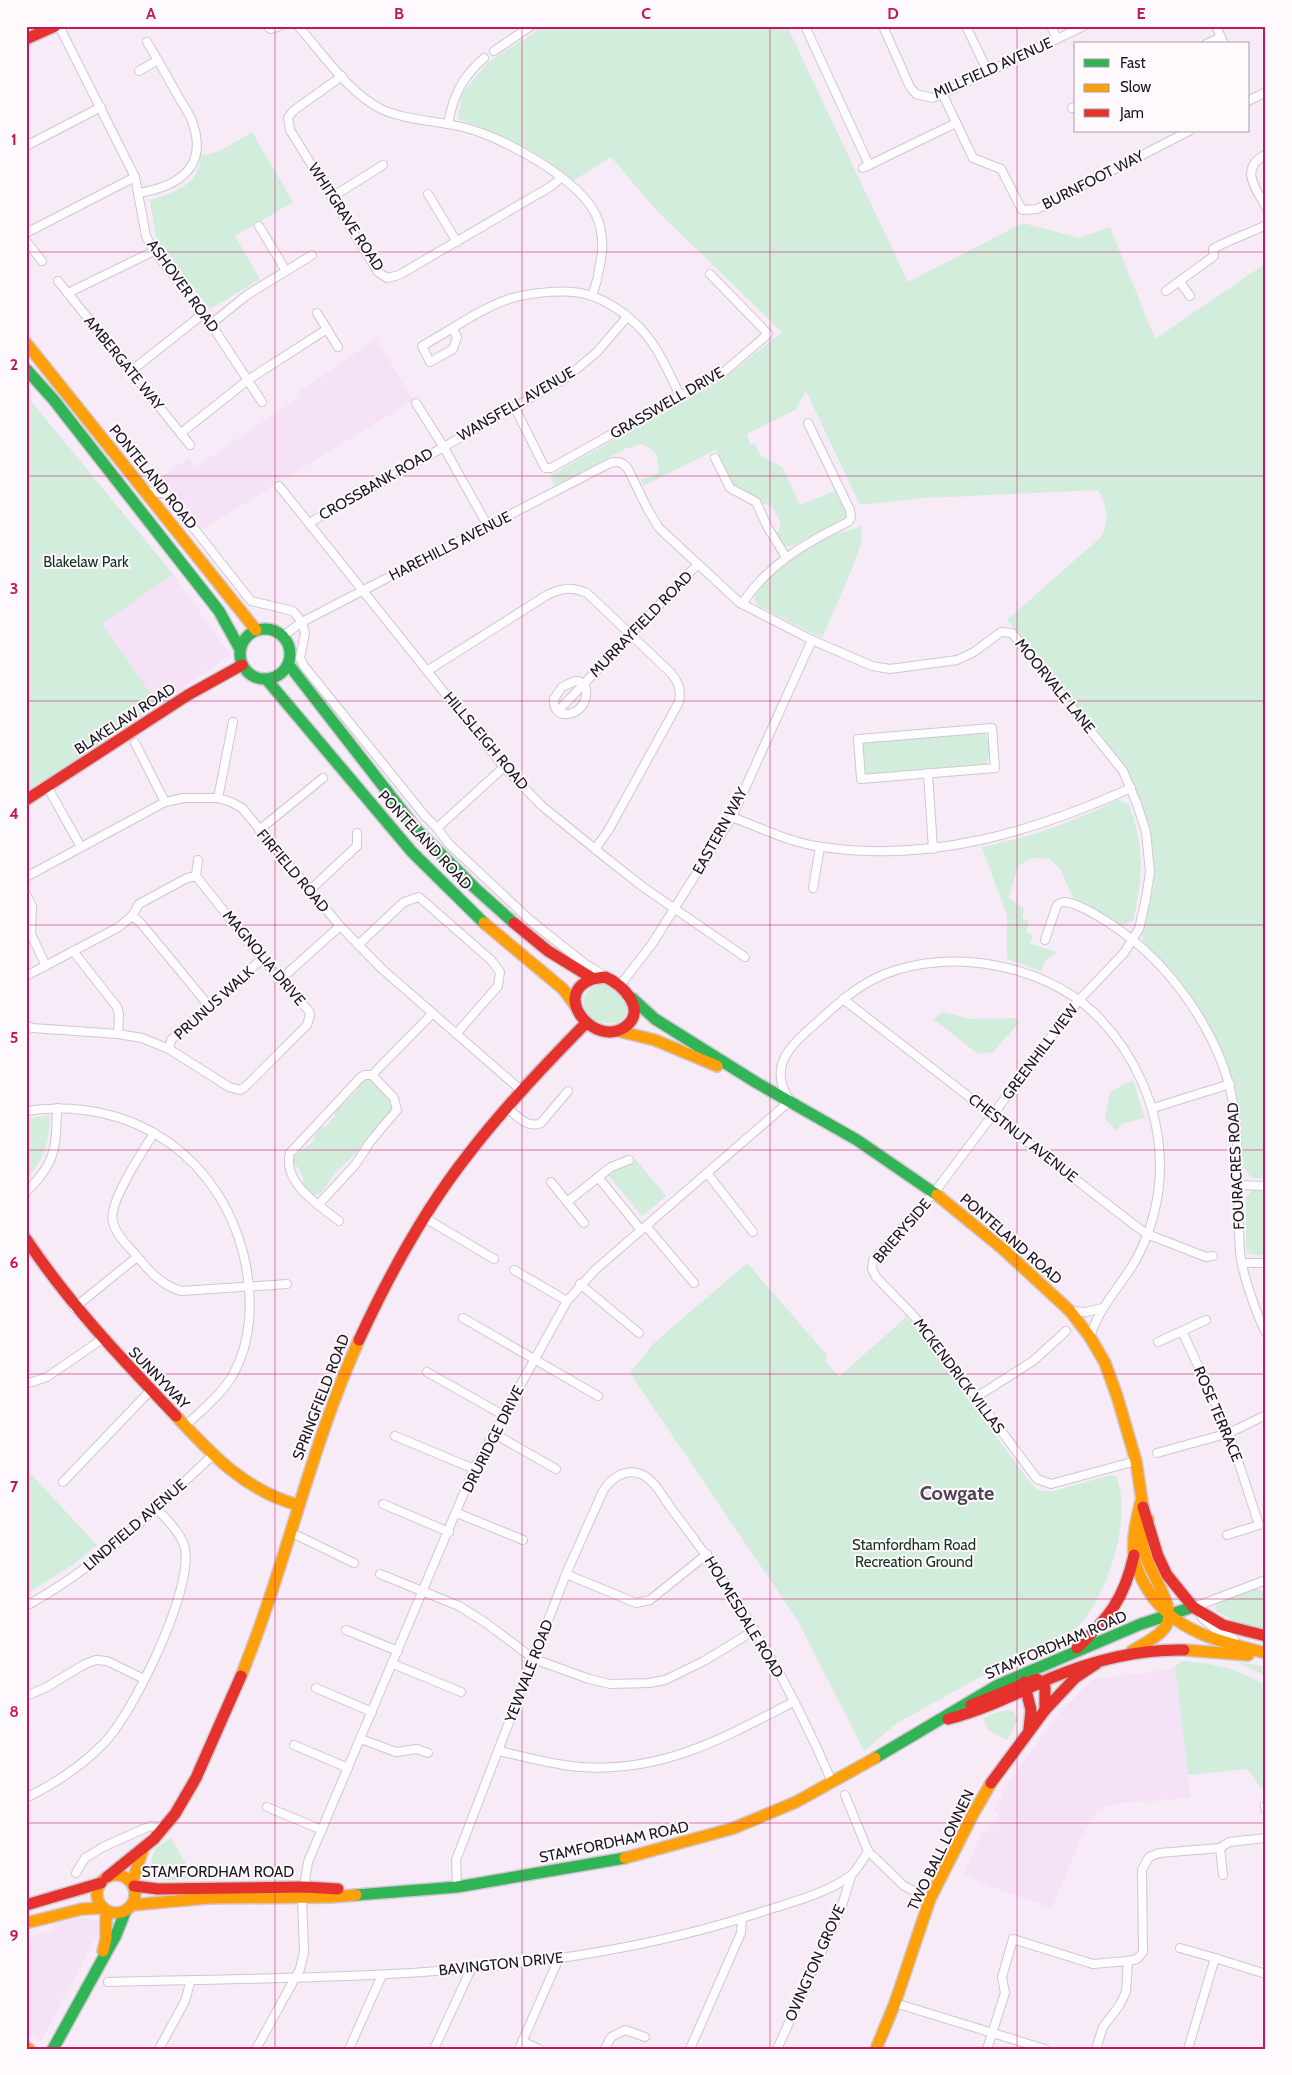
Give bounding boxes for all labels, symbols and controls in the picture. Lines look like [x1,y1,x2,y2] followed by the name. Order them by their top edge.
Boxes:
[146,4,156,23] text: A
[394,4,404,23] text: B
[641,4,651,23] text: C
[887,4,899,23] text: D
[1136,4,1146,23] text: E
[931,34,1055,102] street label: MILLFIELD AVENUE
[1074,42,1250,132] legend
[1120,54,1145,72] text: Fast
[1120,78,1151,96] text: Slow
[1119,104,1144,122] text: Jam
[11,130,17,149] text: 1
[1039,146,1147,213] street label: BURNFOOT WAY
[304,160,388,275] street label: WHITGRAVE ROAD
[143,236,223,336] street label: ASHOVER ROAD
[80,312,168,414] street label: AMBERGATE WAY
[10,355,18,374] text: 2
[454,363,578,445] street label: WANSFELL AVENUE
[607,363,727,443] street label: GRASSWELL DRIVE
[105,421,201,533] street label: PONTELAND ROAD
[316,444,436,524] street label: CROSSBANK ROAD
[386,507,514,585] street label: HAREHILLS AVENUE
[43,553,129,571] park label: Blakelaw Park
[586,567,696,681] street label: MURRAYFIELD ROAD
[10,579,18,598] text: 3
[1011,635,1099,737] street label: MOORVALE LANE
[71,680,179,758] street label: BLAKELAW ROAD
[440,688,532,794] street label: HILLSLEIGH ROAD
[689,784,751,877] street label: EASTERN WAY
[374,787,476,893] street label: PONTELAND ROAD
[9,804,19,823] text: 4
[253,826,333,916] street label: FIRFIELD ROAD
[219,907,309,1009] street label: MAGNOLIA DRIVE
[170,962,258,1043] street label: PRUNUS WALK
[998,1000,1082,1103] street label: GREENHILL VIEW
[10,1028,18,1047] text: 5
[965,1090,1081,1186] street label: CHESTNUT AVENUE
[1224,1102,1248,1230] street label: FOURACRES ROAD
[956,1190,1066,1288] street label: PONTELAND ROAD
[869,1195,935,1267] street label: BRIERYSIDE
[10,1253,19,1272] text: 6
[910,1315,1008,1437] street label: MCKENDRICK VILLAS
[289,1332,353,1462] street label: SPRINGFIELD ROAD
[125,1343,193,1413] street label: SUNNYWAY
[1190,1364,1246,1464] street label: ROSE TERRACE
[458,1383,528,1495] street label: DRURIDGE DRIVE
[80,1475,190,1575] street label: LINDFIELD AVENUE
[10,1477,19,1496] text: 7
[920,1481,994,1505] district label: Cowgate
[852,1536,976,1571] park label: Stamfordham Road Recreation Ground
[701,1553,787,1681] street label: HOLMESDALE ROAD
[982,1607,1130,1683] street label: STAMFORDHAM ROAD
[501,1617,557,1726] street label: YEWVALE ROAD
[9,1702,19,1721] text: 8
[904,1787,978,1913] street label: TWO BALL LONNEN
[538,1817,691,1867] street label: STAMFORDHAM ROAD
[142,1863,294,1881] street label: STAMFORDHAM ROAD
[781,1902,849,2024] street label: OVINGTON GROVE
[10,1926,19,1945] text: 9
[438,1948,564,1980] street label: BAVINGTON DRIVE

